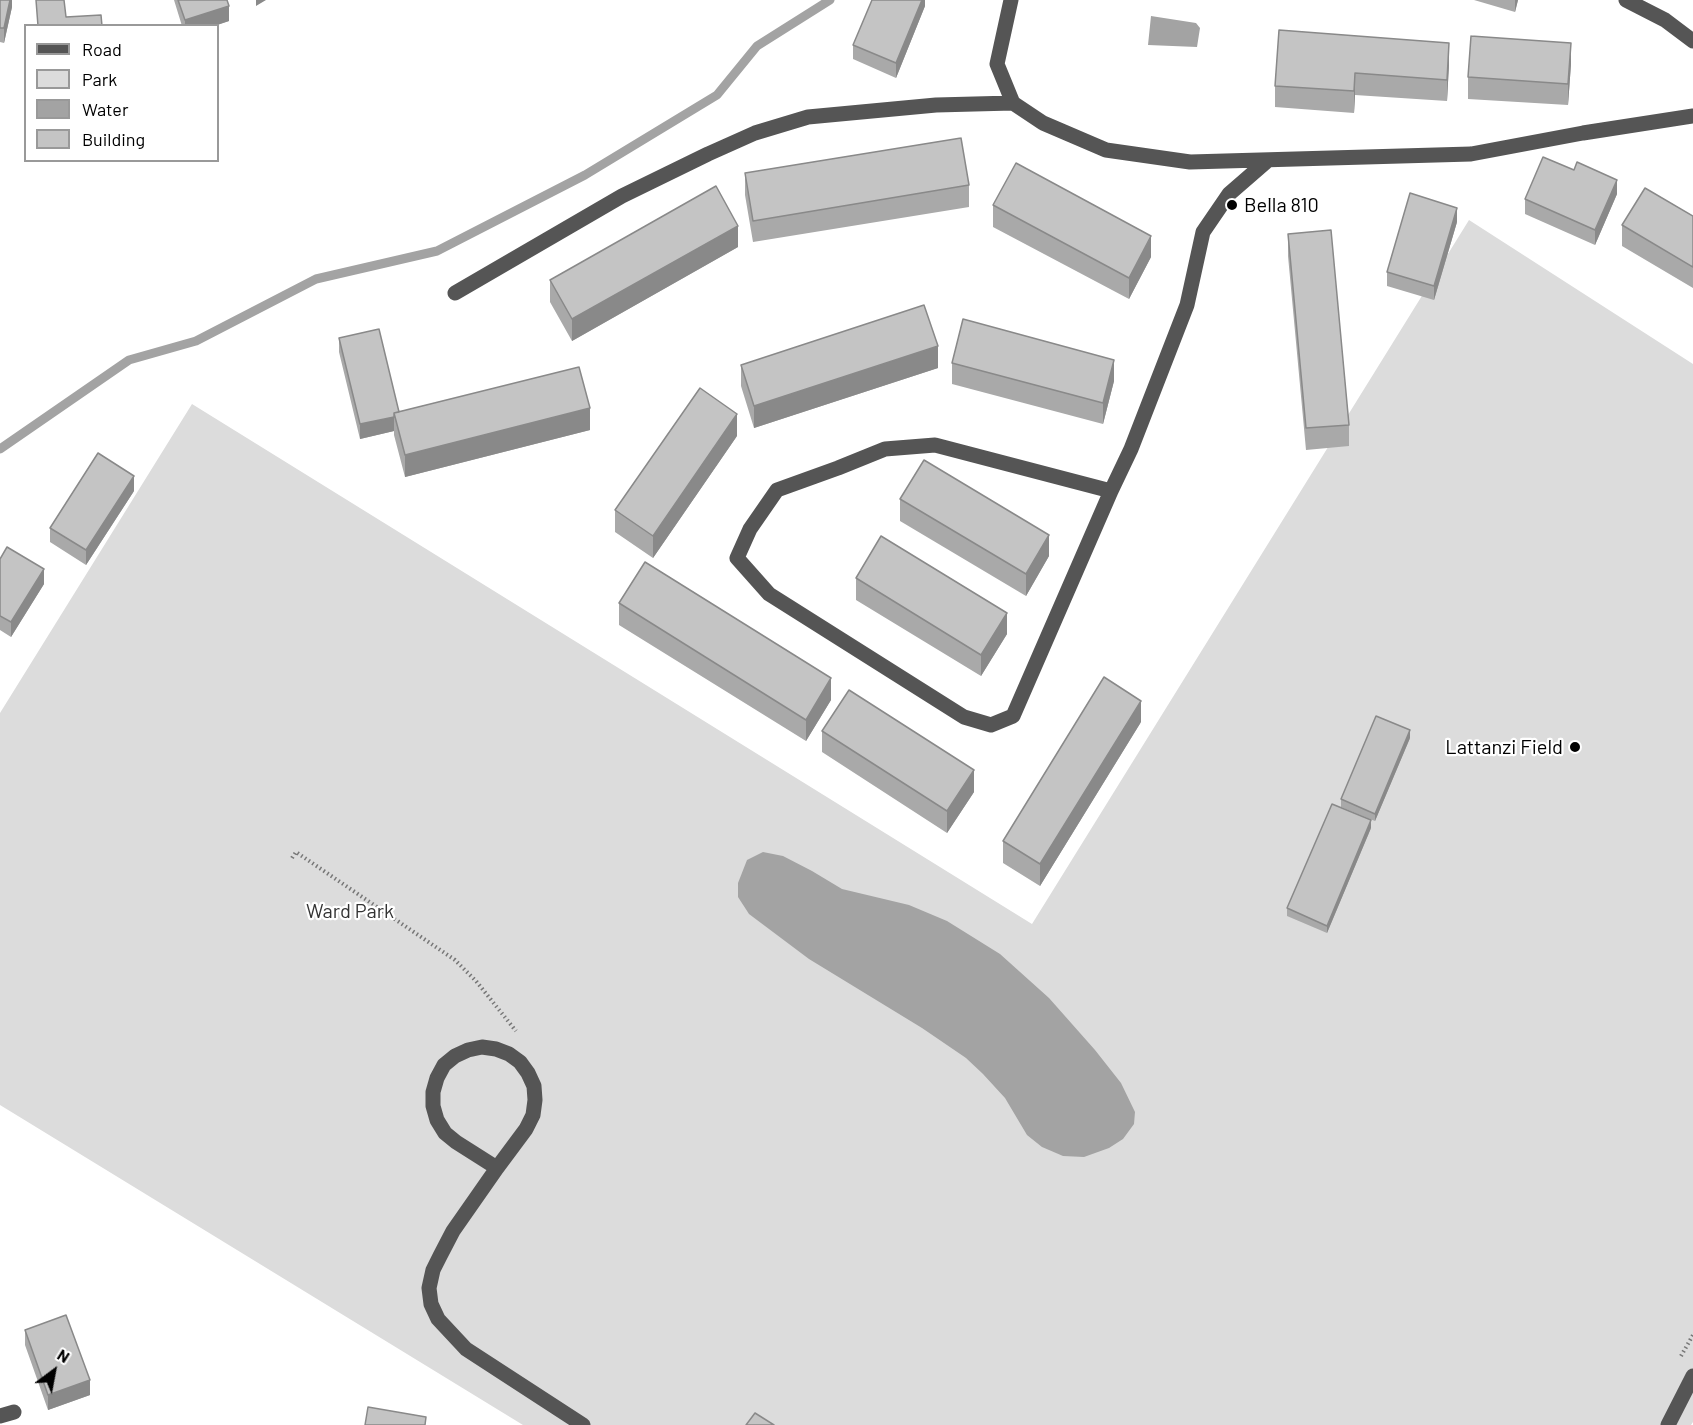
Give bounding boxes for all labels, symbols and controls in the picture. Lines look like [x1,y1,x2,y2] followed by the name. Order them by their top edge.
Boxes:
[24,24,219,162] legend
[82,38,122,60] text: Road
[82,68,117,90] text: Park
[82,98,129,120] text: Water
[82,128,145,150] text: Building
[1244,193,1319,217] place label: Bella 810
[1225,198,1239,212] marker: Bella 810
[1445,735,1563,759] place label: Lattanzi Field
[1568,740,1582,754] marker: Lattanzi Field
[306,899,394,923] park label: Ward Park
[24,1341,84,1401] north arrow
[54,1344,73,1366] text: N

